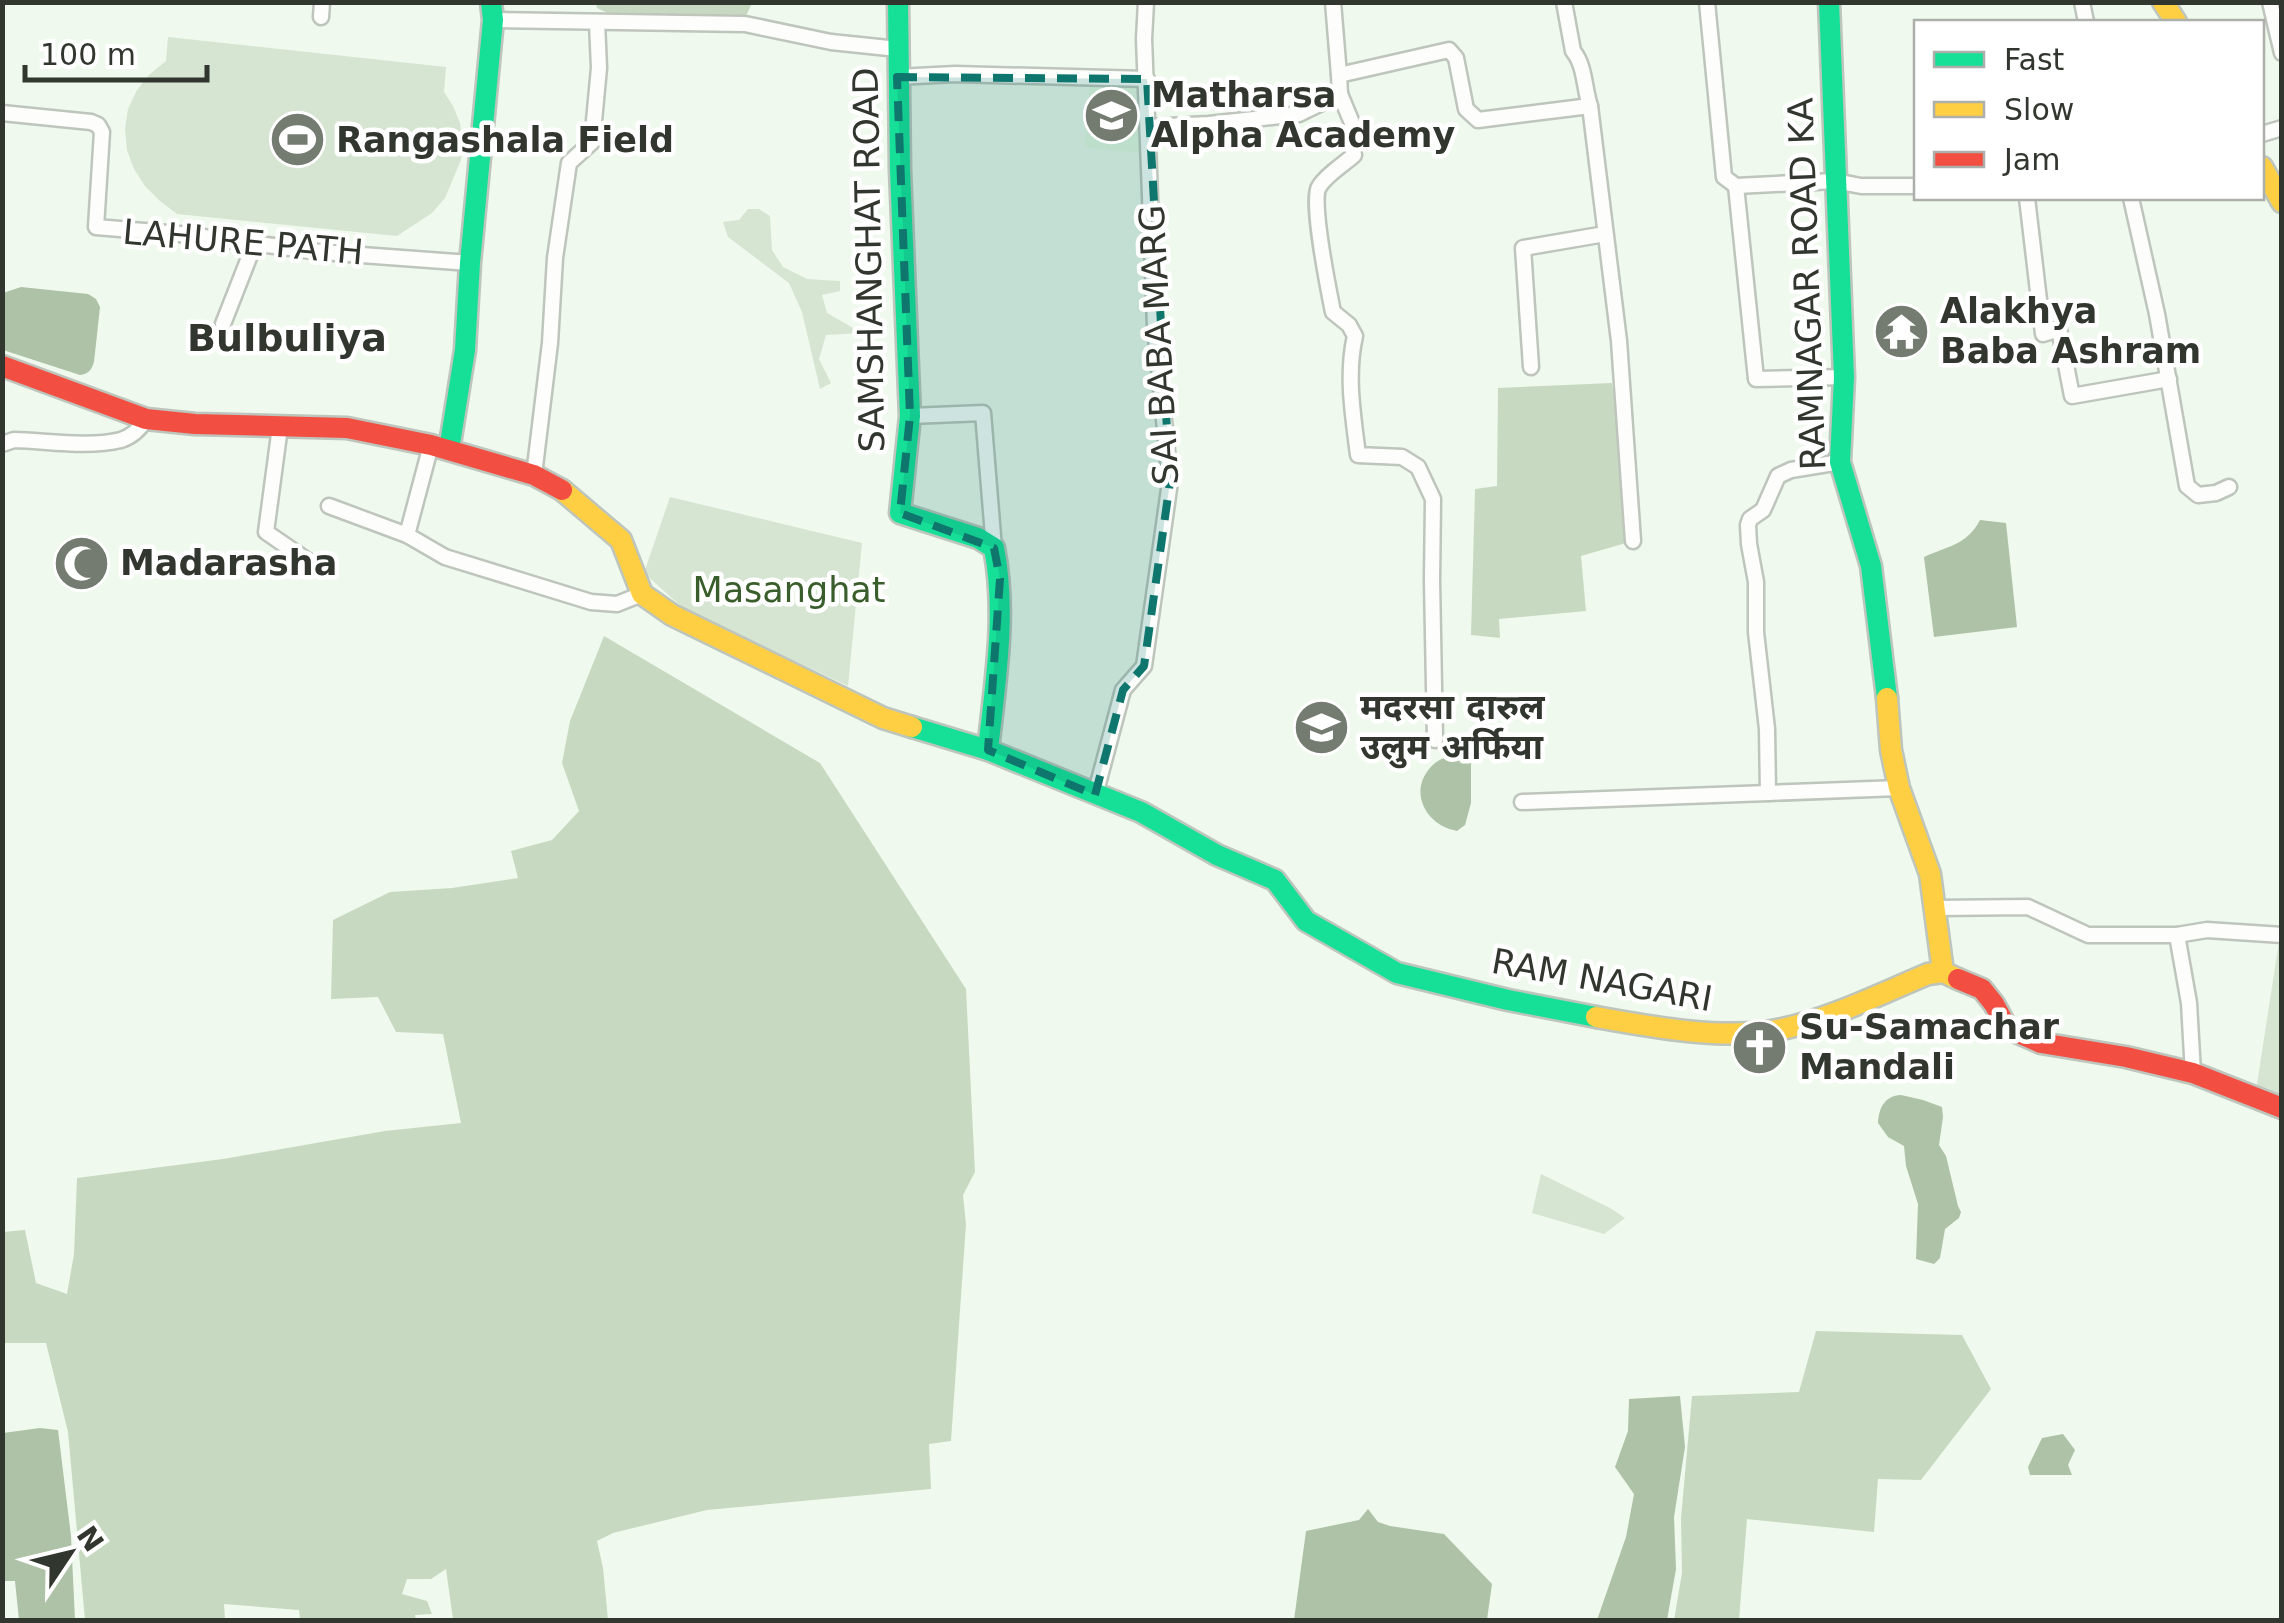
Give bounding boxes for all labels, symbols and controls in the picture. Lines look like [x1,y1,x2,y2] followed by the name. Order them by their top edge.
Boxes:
[25,20,208,82] scale bar
[1914,20,2264,200] legend
[40,37,136,72] text: 100 m
[2004,42,2065,77] text: Fast
[846,67,892,453] street label: SAMSHANGHAT ROAD
[1151,75,1456,155] place label: Matharsa Alpha Academy
[1082,85,1142,145] school or university icon: Matharsa Alpha Academy
[2004,92,2074,127] text: Slow
[1781,97,1833,471] street label: RAMNAGAR ROAD KA
[267,110,327,170] sports icon: Rangashala Field
[336,120,674,160] place label: Rangashala Field
[2002,142,2060,177] text: Jam
[1132,204,1186,486] street label: SAI BABA MARG
[121,212,365,272] street label: LAHURE PATH
[1940,291,2201,371] place label: Alakhya Baba Ashram
[1871,301,1931,361] temple icon: Alakhya Baba Ashram
[187,316,387,360] district label: Bulbuliya
[51,533,111,593] mosque icon: Madarasha
[120,543,337,583] place label: Madarasha
[692,570,886,610] park label: Masanghat
[1360,687,1546,769] place label: मदरसा दारुल उलुम अर्फिया
[1291,697,1351,757] school or university icon: मदरसा दारुल उलुम अर्फिया
[1489,941,1715,1019] street label: RAM NAGARI
[1799,1007,2060,1087] place label: Su-Samachar Mandali
[1730,1017,1790,1077] church icon: Su-Samachar Mandali
[20,1503,120,1603] north arrow
[70,1520,110,1558] text: N

